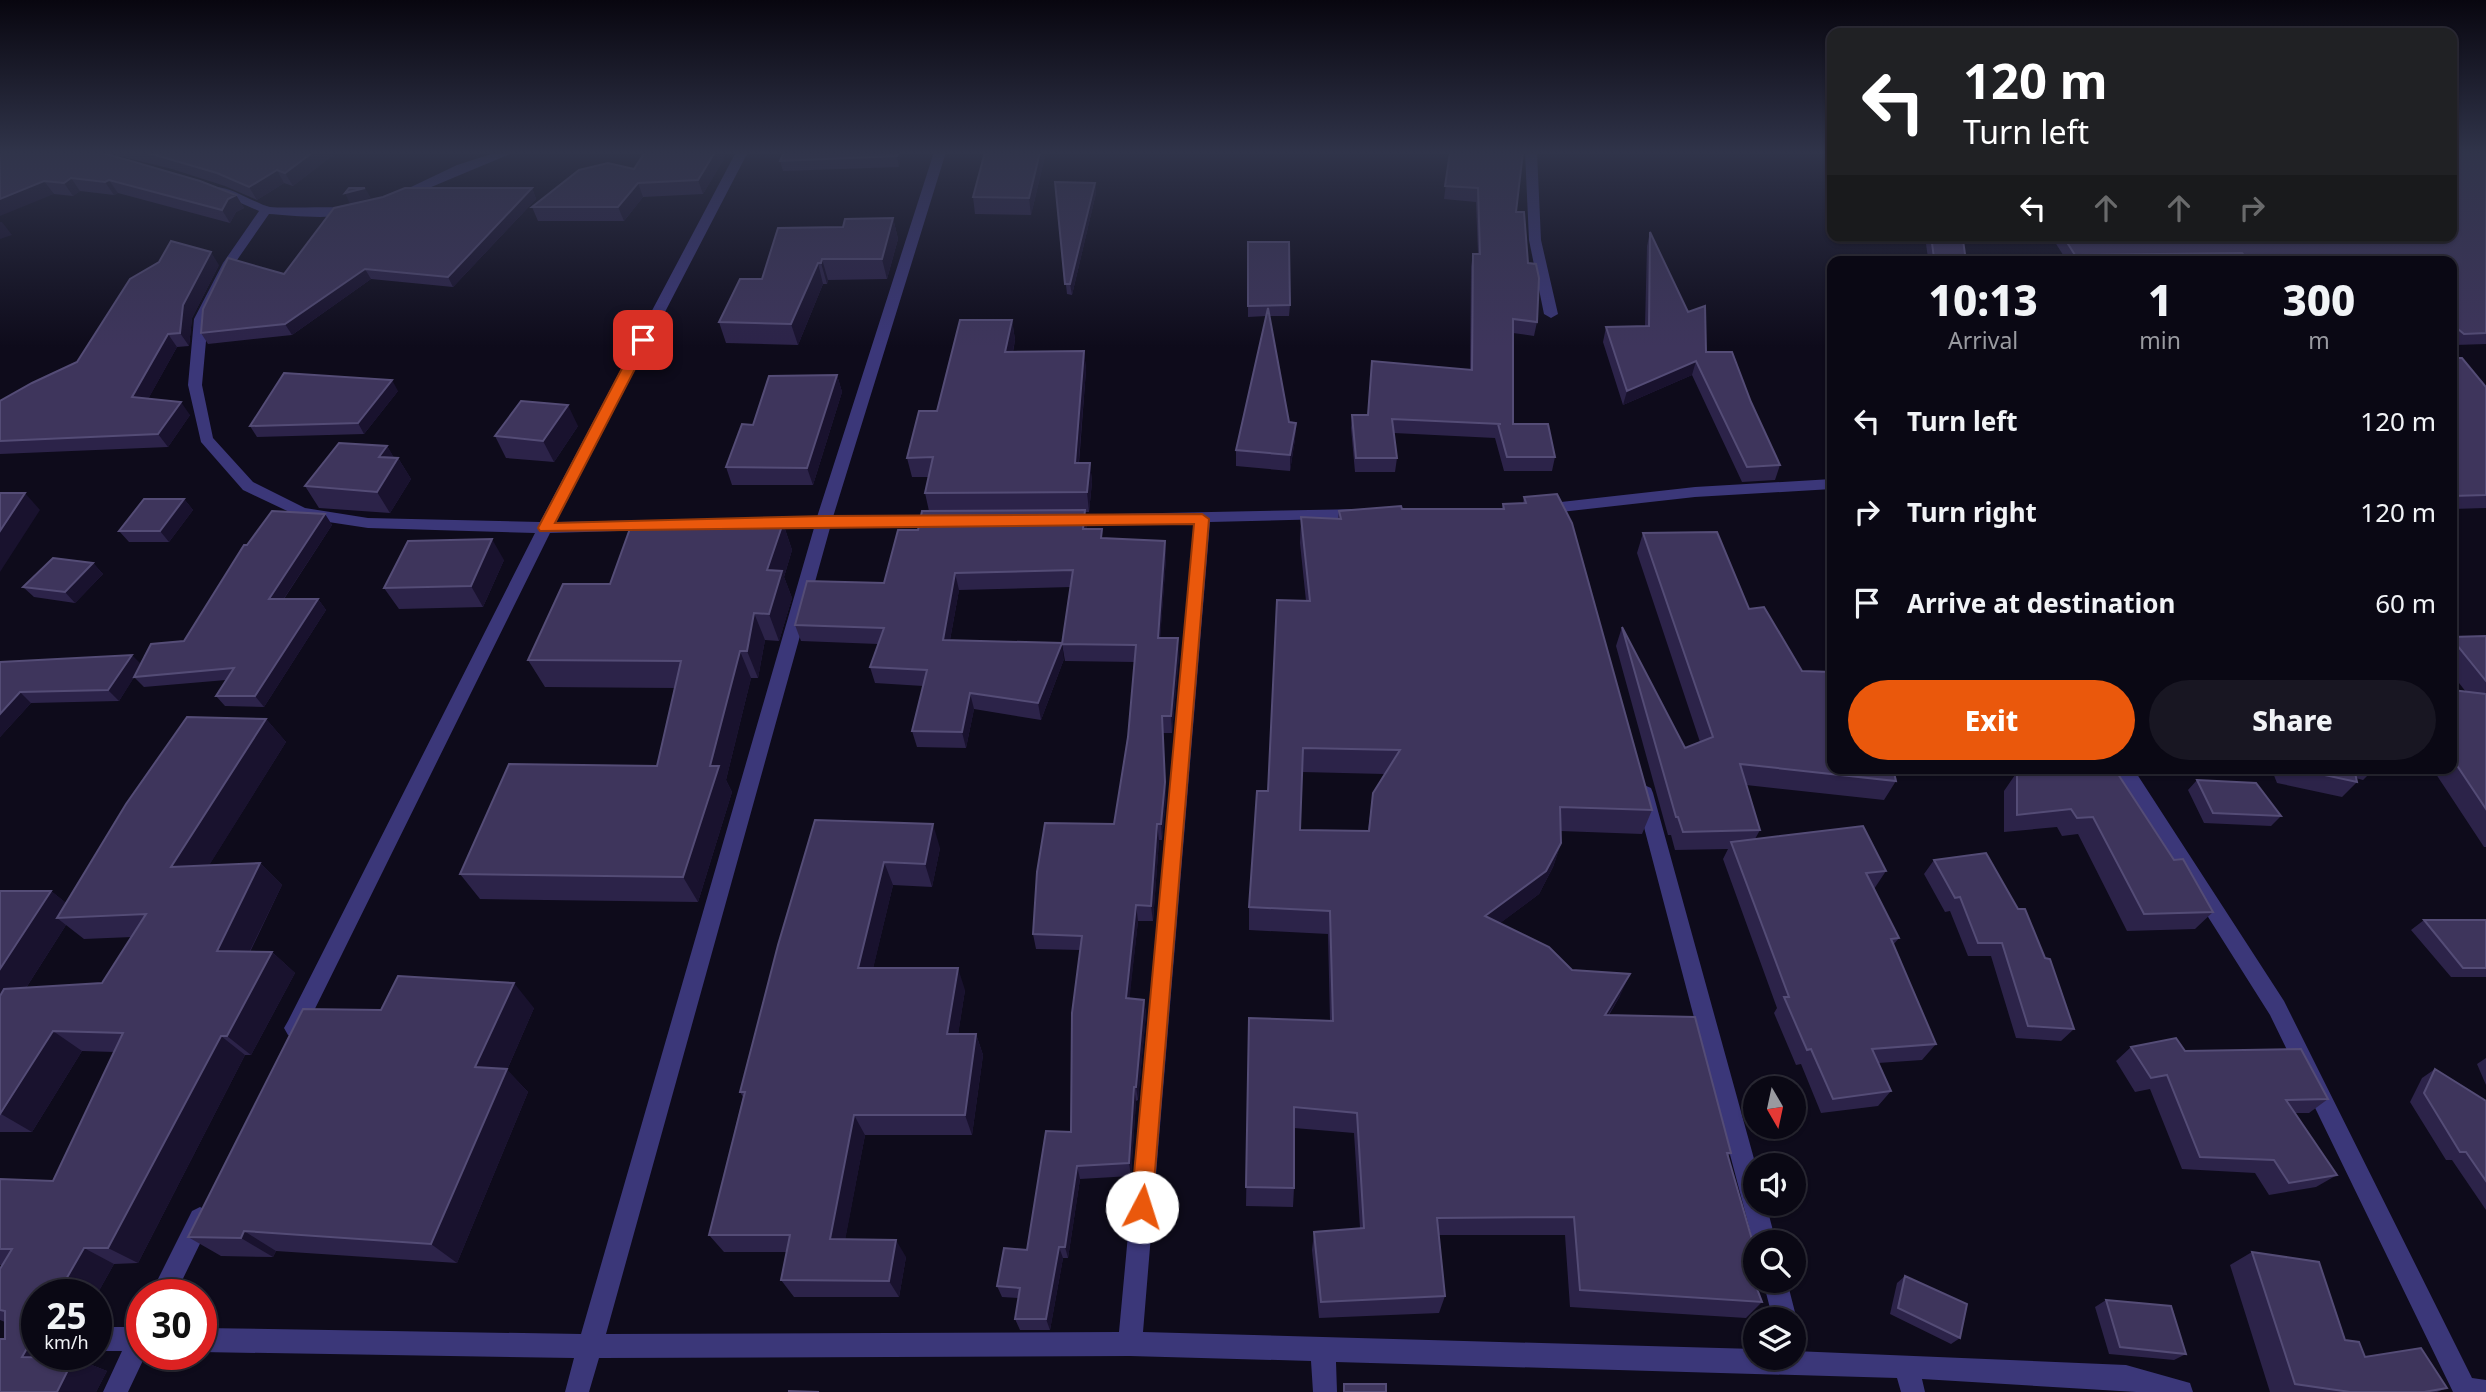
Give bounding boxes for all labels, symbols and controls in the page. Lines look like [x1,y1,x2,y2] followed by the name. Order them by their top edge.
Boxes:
[1963,47,2108,113] text: 120 m
[1848,56,1939,147] icon: left
[1963,110,2089,153] text: Turn left
[2014,189,2052,227] icon: left
[2087,189,2125,227] icon: ahead
[2160,189,2198,227] icon: ahead
[2233,189,2271,227] icon: right
[1929,271,2038,328] text: 10:13
[2148,271,2172,328] text: 1
[2283,271,2355,328] text: 300
[613,310,673,370] pin
[624,321,662,359] icon: arrive
[1948,324,2018,356] text: Arrival
[2139,324,2181,356] text: min
[2308,324,2330,356] text: m
[1848,402,1886,440] icon: left
[1907,403,2018,439] text: Turn left
[2360,403,2436,439] text: 120 m
[1848,493,1886,531] icon: right
[1907,494,2037,530] text: Turn right
[2360,494,2436,530] text: 120 m
[1848,584,1886,622] icon: arrive
[1907,585,2176,621] text: Arrive at destination
[2375,585,2436,621] text: 60 m
[1848,680,2135,760] button: Exit
[2149,680,2436,760] button: Share
[1743,1076,1806,1139] north arrow
[1743,1076,1806,1370] map controls
[1743,1153,1806,1216] button: sound
[1105,1170,1179,1244] position arrow
[1743,1230,1806,1293] button: search
[126,1279,217,1370] speed limit sign: 30
[46,1292,87,1339] text: 25
[1743,1307,1806,1370] button: layers
[44,1330,89,1354] text: km/h

